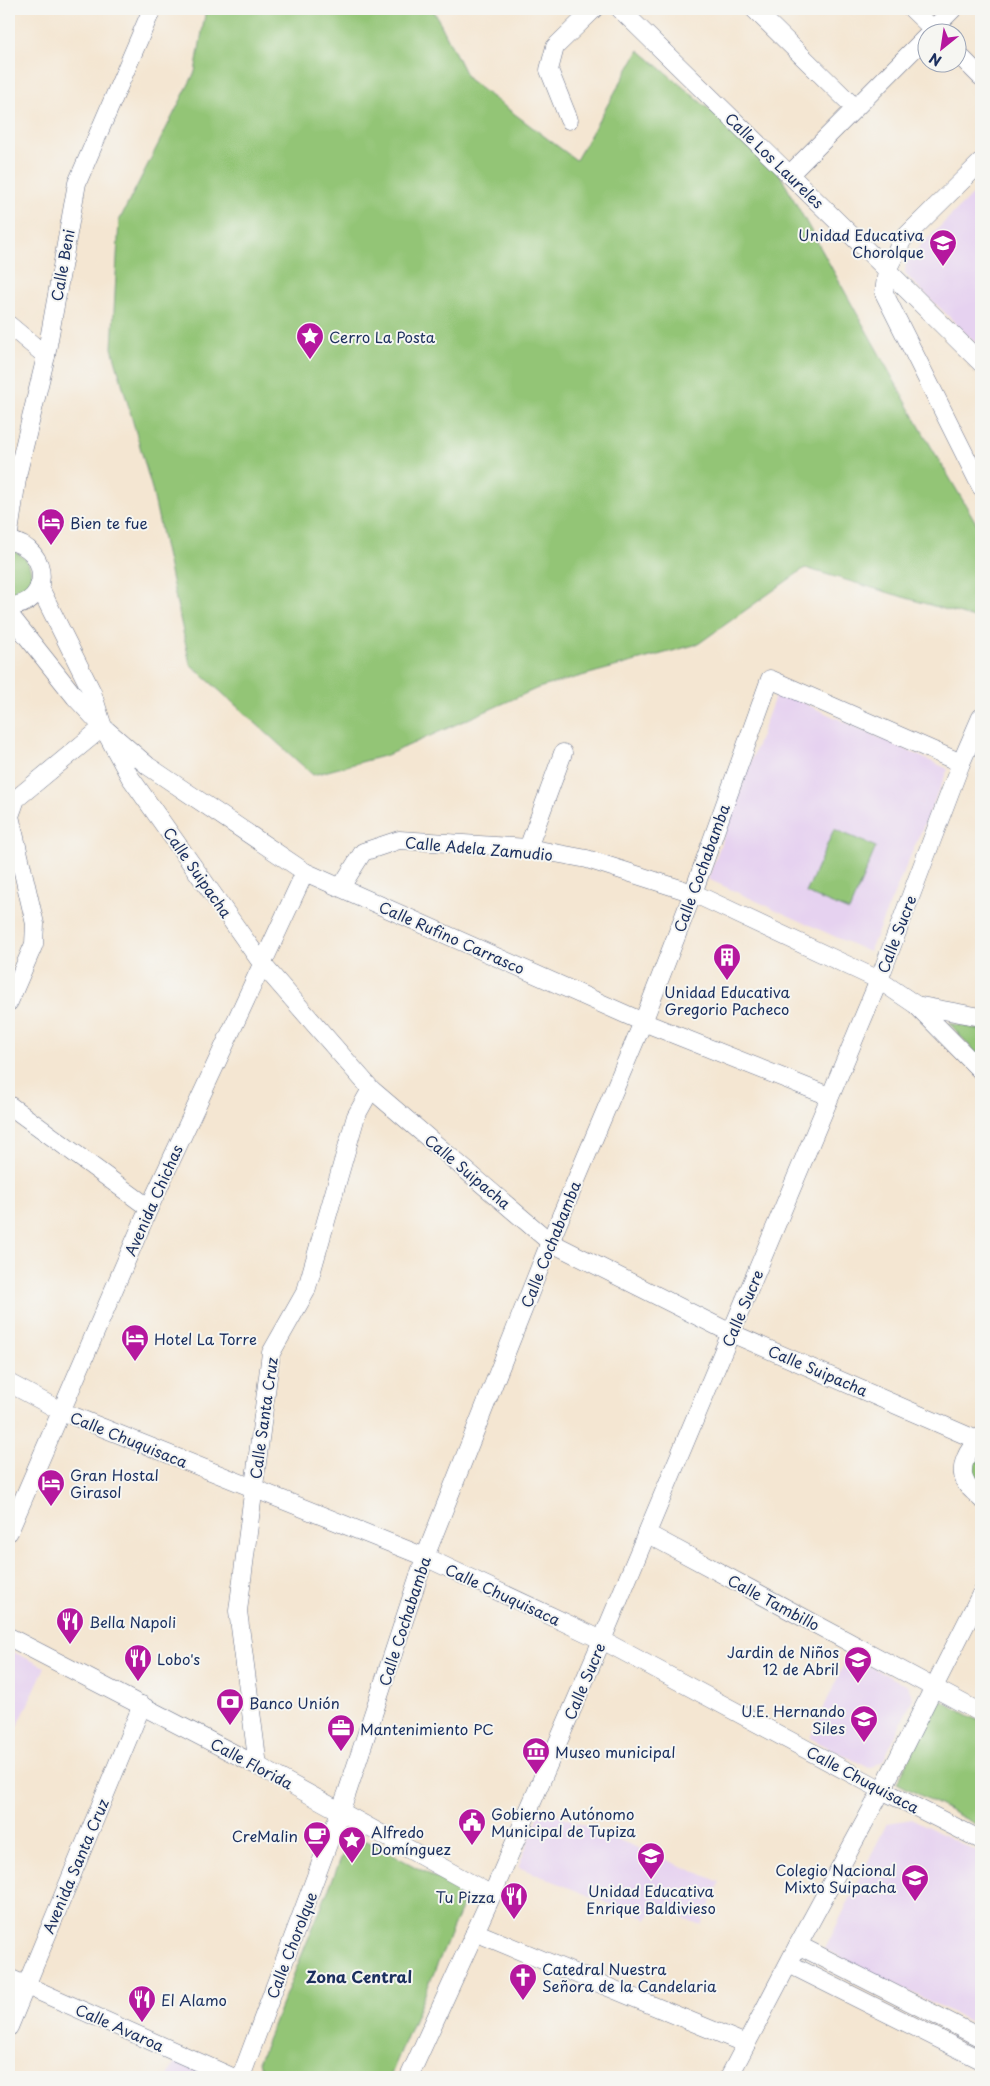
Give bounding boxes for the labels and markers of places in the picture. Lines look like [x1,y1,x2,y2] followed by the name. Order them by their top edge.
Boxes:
[798,223,925,263] place label: Unidad Educativa Chorolque
[928,228,958,267] school or university icon: Unidad Educativa Chorolque
[295,321,325,360] place icon: Cerro La Posta
[329,325,436,348] place label: Cerro La Posta
[36,507,66,546] hotel icon: Bien te fue
[70,511,148,534] place label: Bien te fue
[712,942,742,981] building icon: Unidad Educativa Gregorio Pacheco
[664,980,791,1020] place label: Unidad Educativa Gregorio Pacheco
[120,1323,150,1362] hotel icon: Hotel La Torre
[154,1327,257,1350] place label: Hotel La Torre
[70,1463,159,1503] place label: Gran Hostal Girasol
[36,1468,66,1507] hotel icon: Gran Hostal Girasol
[55,1606,85,1645] restaurant icon: Bella Napoli
[89,1610,176,1633] place label: Bella Napoli
[727,1640,839,1680] place label: Jardin de Niños 12 de Abril
[123,1643,153,1682] restaurant icon: Lobo's
[843,1645,873,1684] school or university icon: Jardin de Niños 12 de Abril
[157,1647,200,1670] place label: Lobo's
[215,1687,245,1726] bank icon: Banco Unión
[249,1691,340,1714] place label: Banco Unión
[741,1699,845,1739] place label: U.E. Hernando Siles
[849,1704,879,1743] school or university icon: U.E. Hernando Siles
[326,1713,356,1752] office icon: Mantenimiento PC
[360,1717,494,1740] place label: Mantenimiento PC
[521,1736,551,1775] museum icon: Museo municipal
[555,1740,675,1763] place label: Museo municipal
[491,1802,636,1842] place label: Gobierno Autónomo Municipal de Tupiza
[457,1807,487,1846] public building icon: Gobierno Autónomo Municipal de Tupiza
[302,1820,332,1859] cafe icon: CreMalin
[371,1820,451,1860] place label: Alfredo Domínguez
[232,1824,298,1847] place label: CreMalin
[337,1825,367,1864] place icon: Alfredo Domínguez
[636,1841,666,1880] school or university icon: Unidad Educativa Enrique Baldivieso
[775,1858,897,1898] place label: Colegio Nacional Mixto Suipacha
[900,1863,930,1902] school or university icon: Colegio Nacional Mixto Suipacha
[586,1879,716,1919] place label: Unidad Educativa Enrique Baldivieso
[499,1881,529,1920] restaurant icon: Tu Pizza
[436,1885,496,1908] place label: Tu Pizza
[542,1957,717,1997] place label: Catedral Nuestra Señora de la Candelaria
[508,1962,538,2001] church icon: Catedral Nuestra Señora de la Candelaria
[127,1984,157,2023] restaurant icon: El Alamo
[161,1988,227,2011] place label: El Alamo

